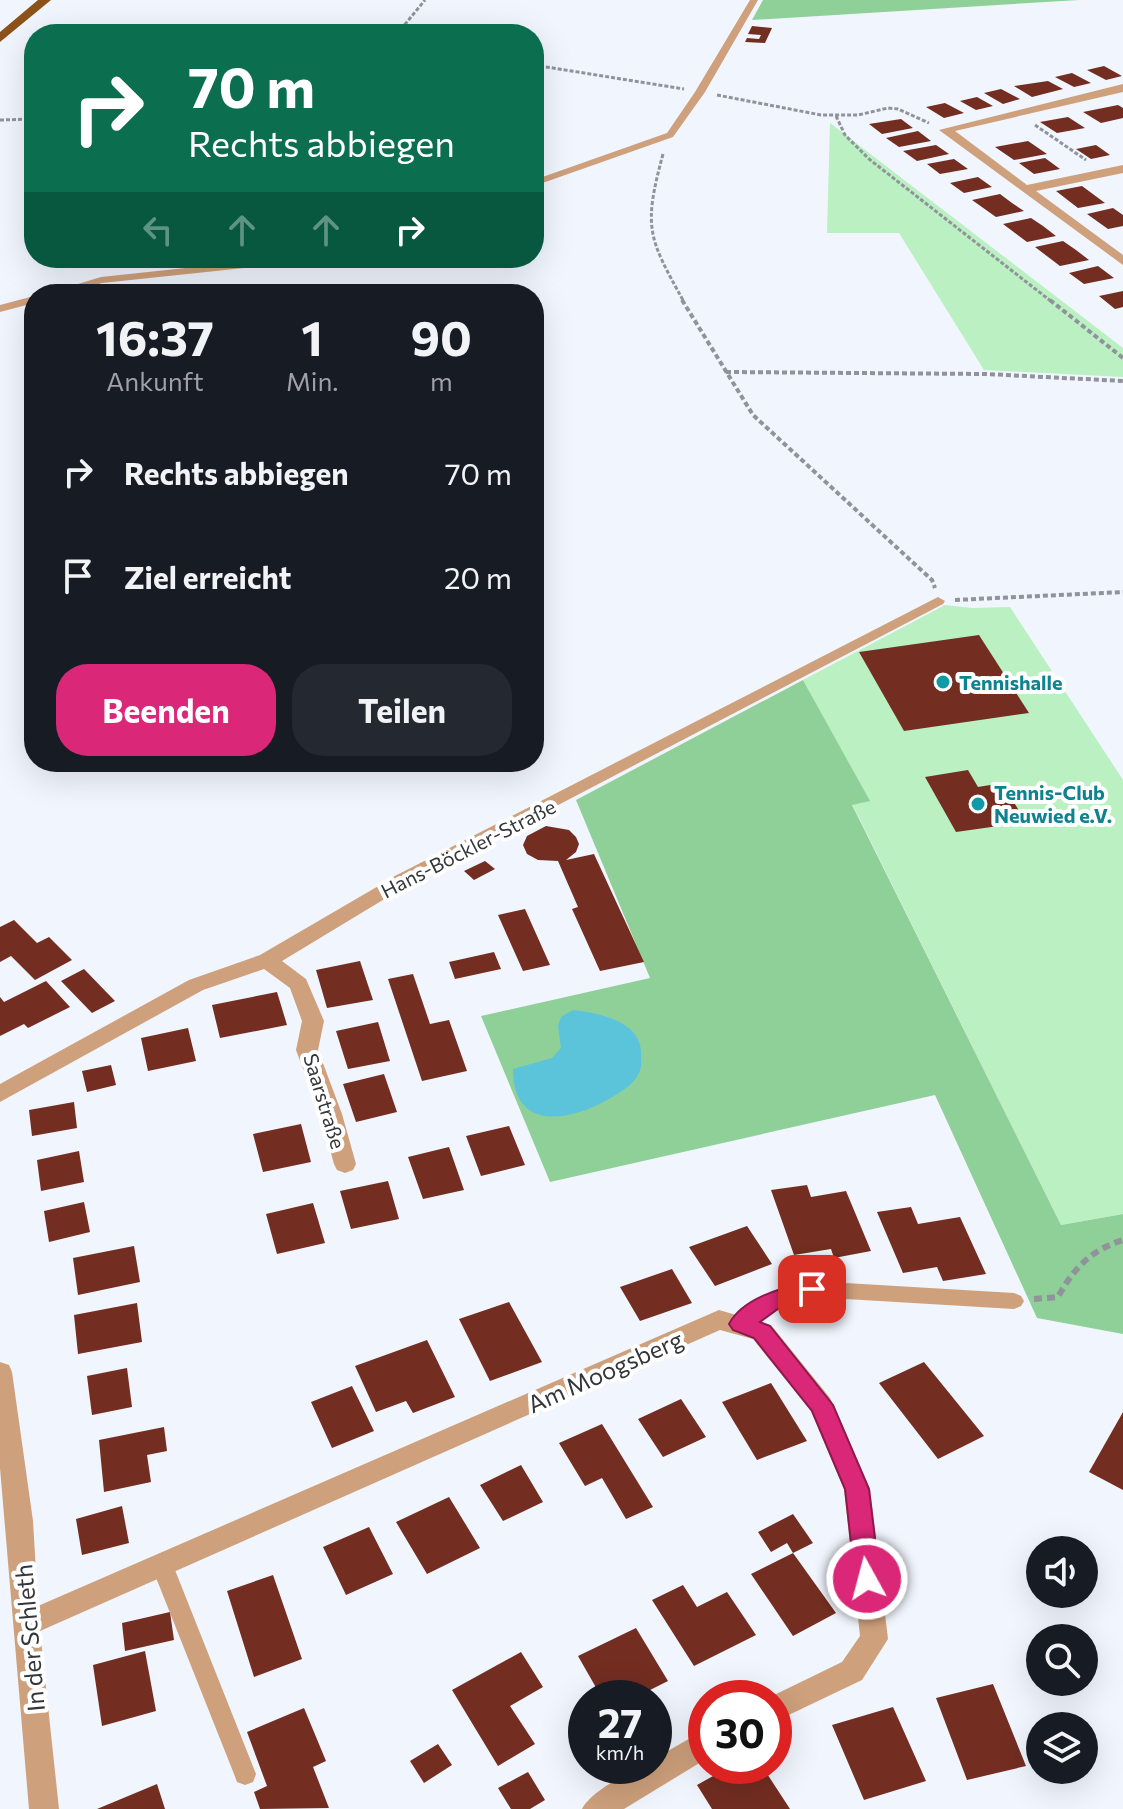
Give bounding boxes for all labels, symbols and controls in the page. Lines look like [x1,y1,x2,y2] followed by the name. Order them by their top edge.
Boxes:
[188,51,315,120] text: 70 m
[56,56,160,160] icon: right
[188,120,455,164] text: Rechts abbiegen
[136,208,180,252] icon: left
[220,208,264,252] icon: ahead
[304,208,348,252] icon: ahead
[388,208,432,252] icon: right
[96,307,214,366] text: 16:37
[301,307,323,366] text: 1
[411,307,472,366] text: 90
[106,365,204,396] text: Ankunft
[286,365,339,396] text: Min.
[430,365,453,396] text: m
[56,450,100,494] icon: right
[124,454,349,491] text: Rechts abbiegen
[445,454,512,491] text: 70 m
[56,554,100,598] icon: arrive
[124,558,292,595] text: Ziel erreicht
[444,558,512,595] text: 20 m
[56,664,276,756] button: Beenden
[292,664,512,756] button: Teilen
[959,670,1063,694] place label: Tennishalle
[934,673,952,691] marker: Tennishalle
[994,780,1112,827] place label: Tennis-Club Neuwied e.V.
[377,794,559,902] street label: Hans-Böckler-Straße
[969,795,987,813] marker: Tennis-Club Neuwied e.V.
[299,1050,351,1152] street label: Saarstraße
[778,1255,846,1323] pin
[790,1267,834,1311] icon: arrive
[523,1324,687,1418] street label: Am Moogsberg
[1026,1536,1098,1784] map controls
[1026,1536,1098,1608] button: sound
[825,1537,909,1621] position arrow
[8,1563,50,1713] street label: In der Schleth
[1026,1624,1098,1696] button: search
[688,1680,792,1784] speed limit sign: 30
[598,1697,642,1746] text: 27
[1026,1712,1098,1784] button: layers
[596,1740,644,1764] text: km/h

